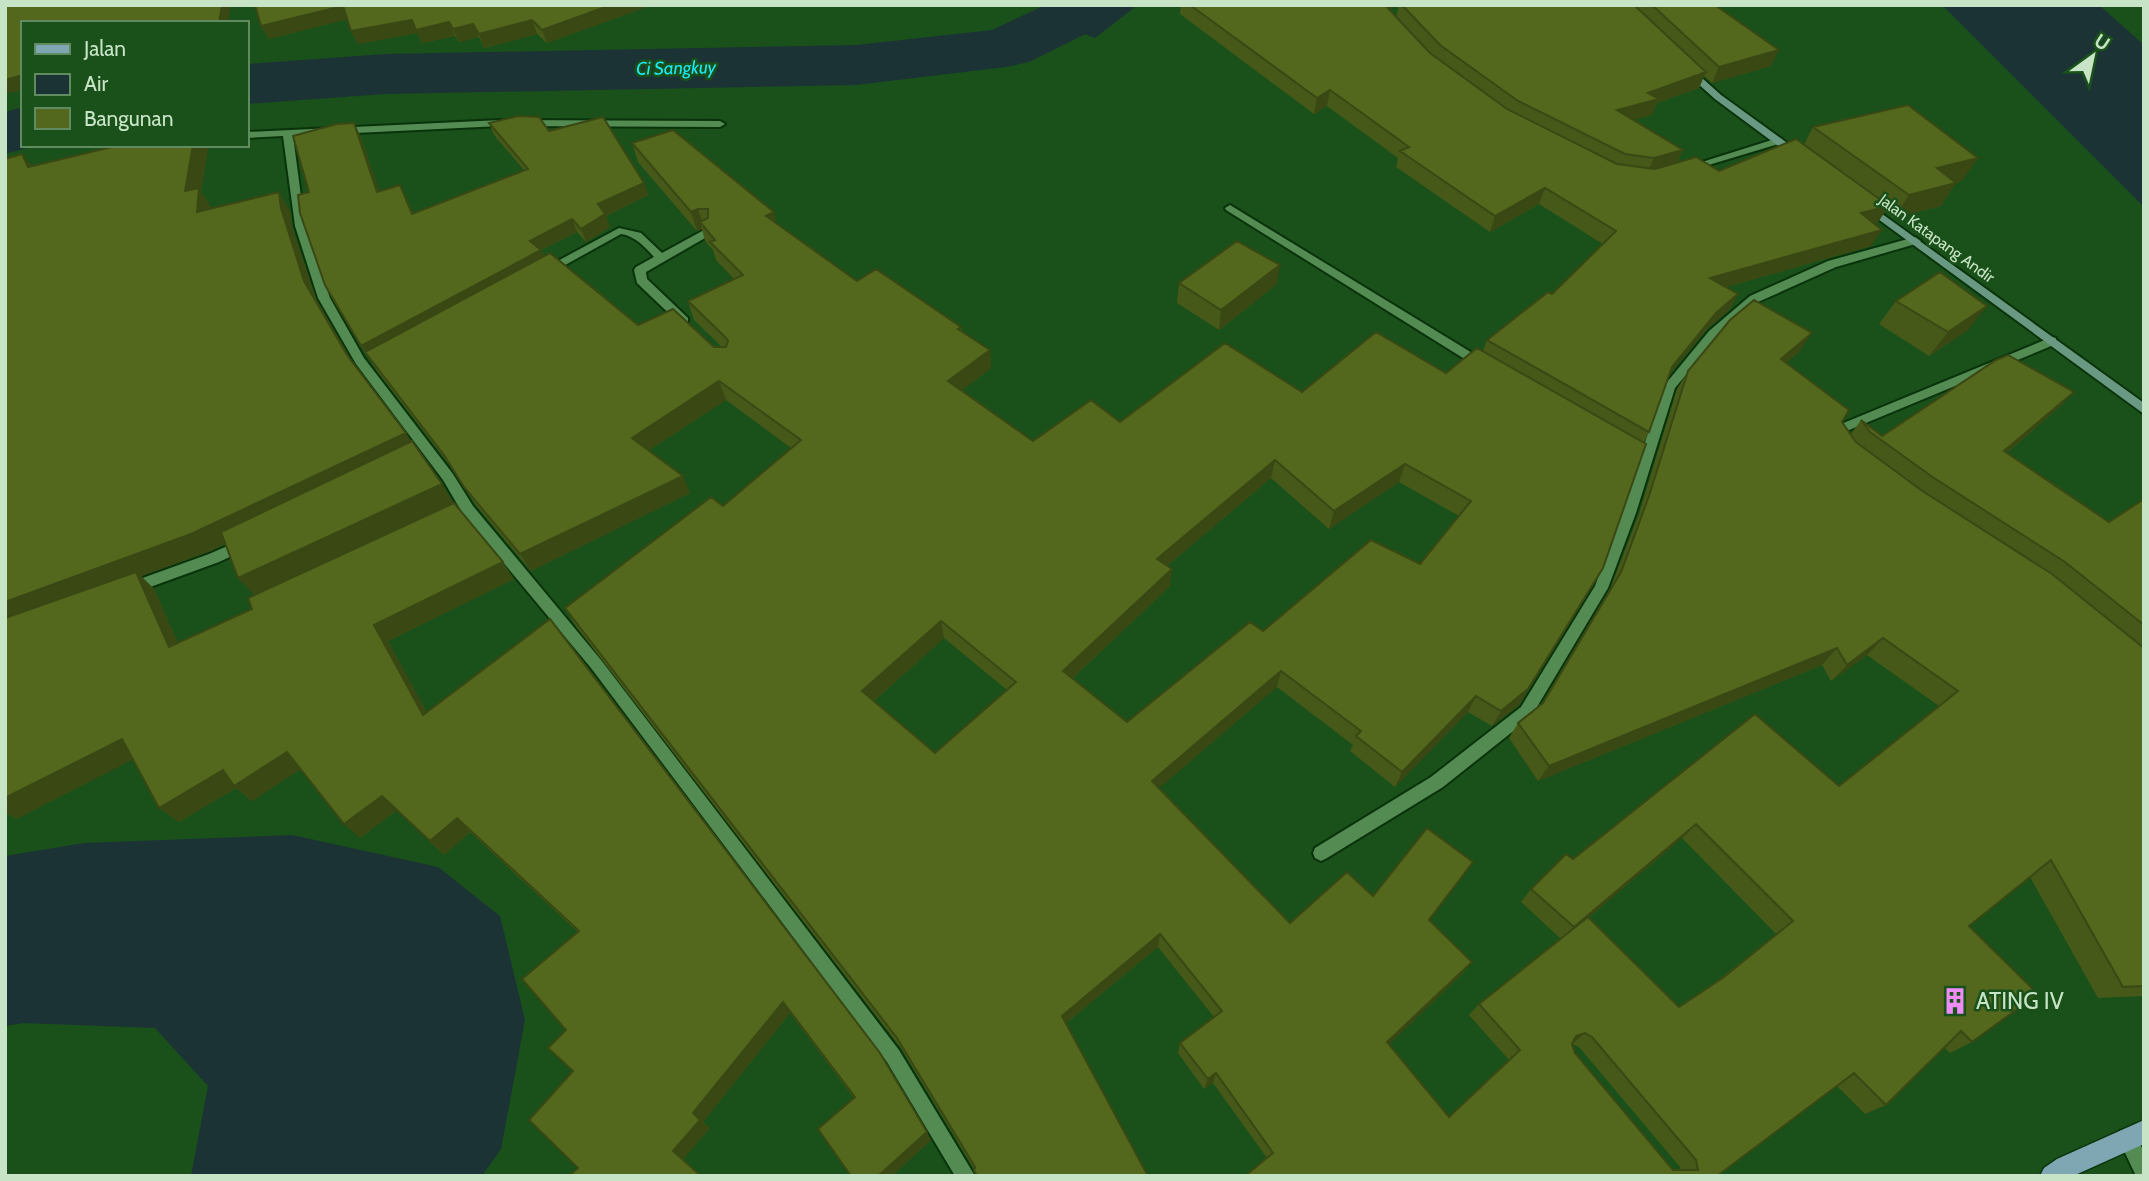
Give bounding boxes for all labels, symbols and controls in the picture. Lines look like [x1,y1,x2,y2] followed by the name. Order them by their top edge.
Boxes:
[21,21,248,147] legend
[2058,21,2128,91] north arrow
[2090,29,2114,56] text: U
[83,36,126,61] text: Jalan
[636,56,717,80] water label: Ci Sangkuy
[84,71,108,96] text: Air
[84,106,173,131] text: Bangunan
[1874,189,1999,287] street label: Jalan Katapang Andir
[1940,986,1970,1016] building icon: ATING IV
[1976,987,2064,1015] place label: ATING IV

